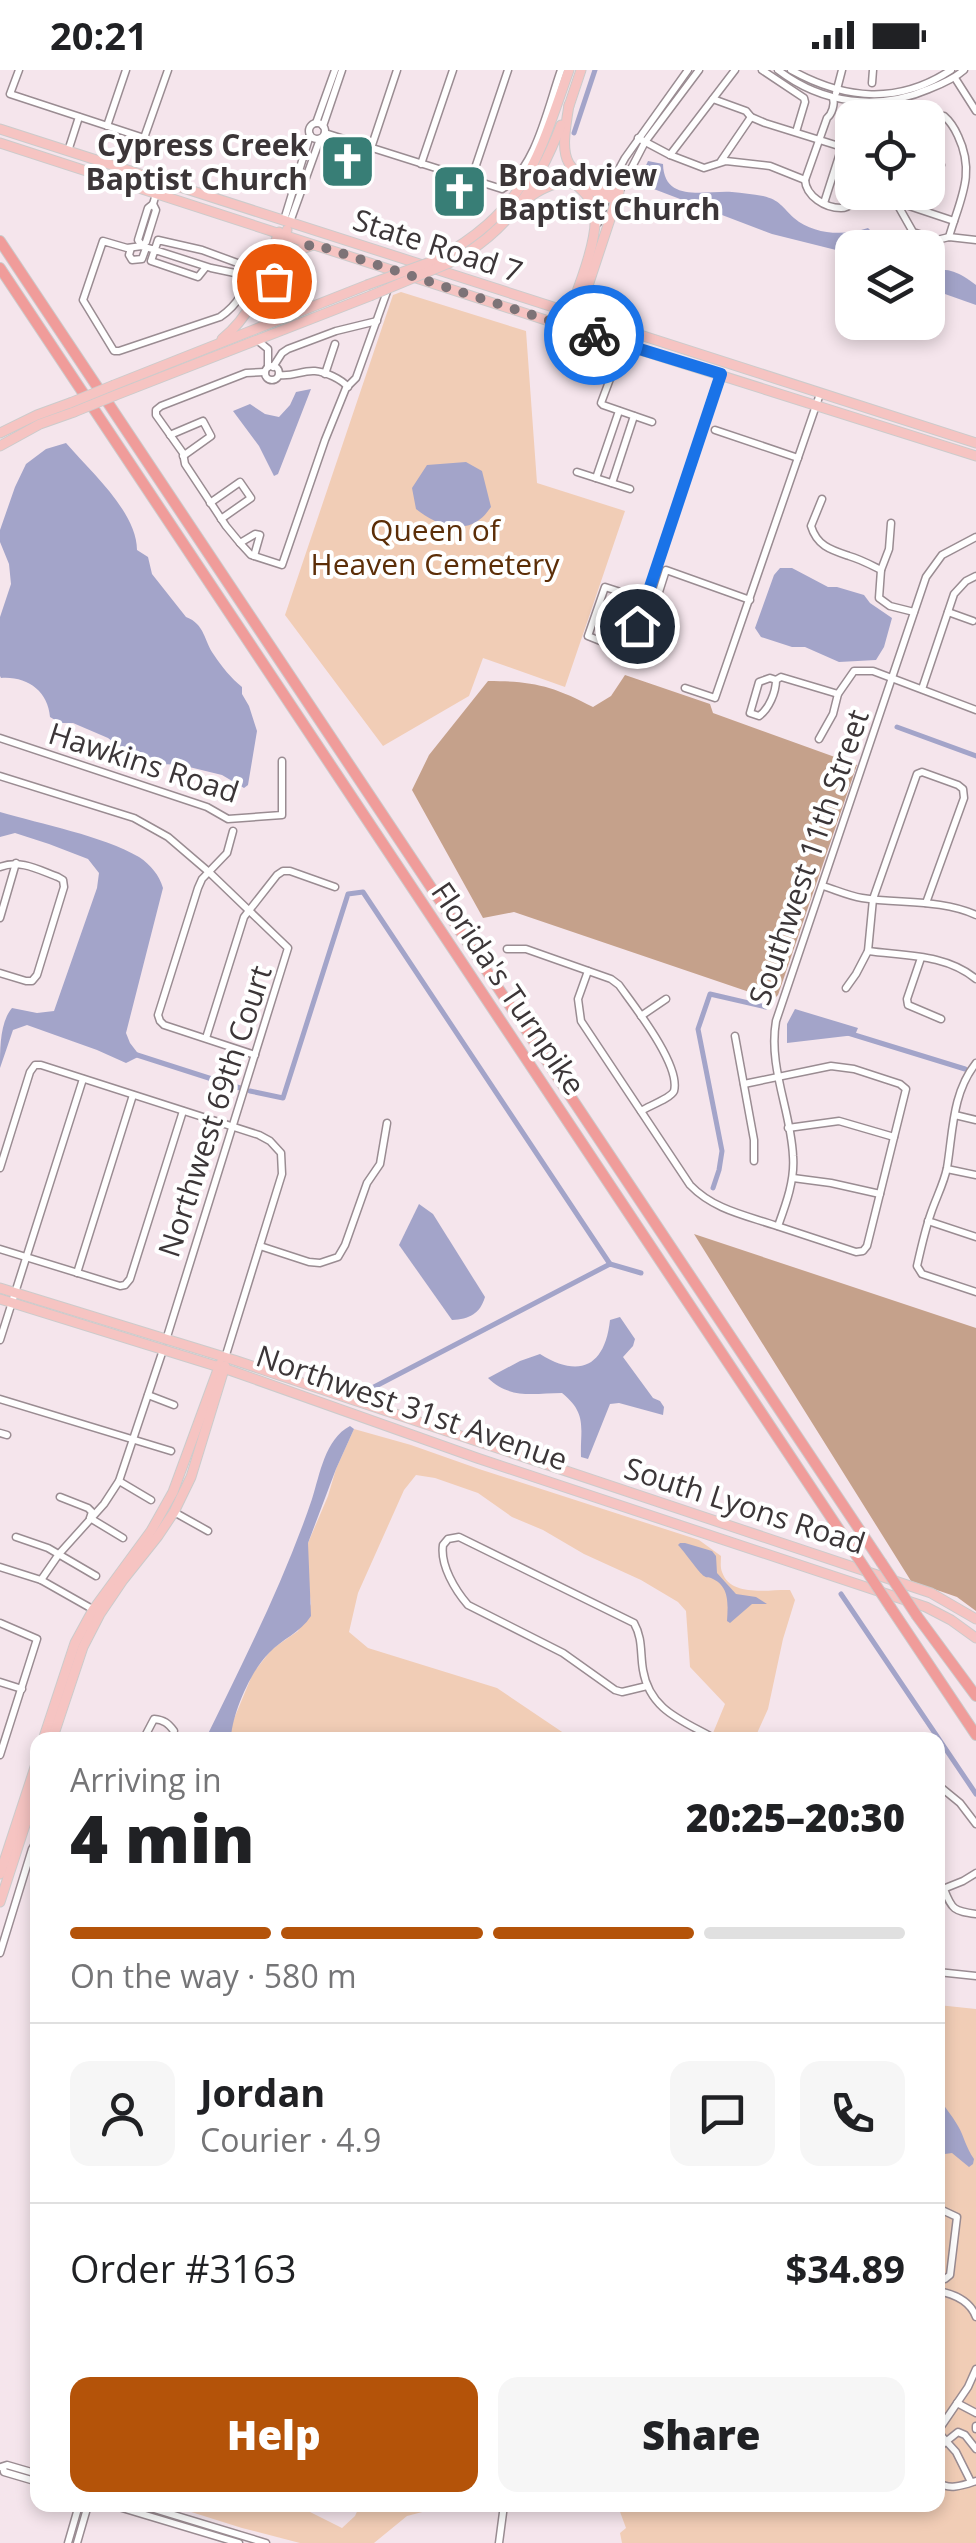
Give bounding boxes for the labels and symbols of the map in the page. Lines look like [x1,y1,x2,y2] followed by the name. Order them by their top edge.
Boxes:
[86,124,308,199] place label: Cypress Creek Baptist Church
[317,131,377,191] church icon: Cypress Creek Baptist Church
[498,154,720,229] place label: Broadview Baptist Church
[429,161,489,221] church icon: Broadview Baptist Church
[348,198,528,292] street label: State Road 7
[232,239,317,324] pin
[544,285,644,385] courier
[311,509,560,584] park label: Queen of Heaven Cemetery
[595,584,680,669] pin
[738,704,878,1010] street label: Southwest 11th Street
[44,712,244,812] street label: Hawkins Road
[422,873,596,1103] street label: Florida's Turnpike
[147,960,281,1262] street label: Northwest 69th Court
[251,1334,573,1480] street label: Northwest 31st Avenue
[620,1447,870,1563] street label: South Lyons Road

